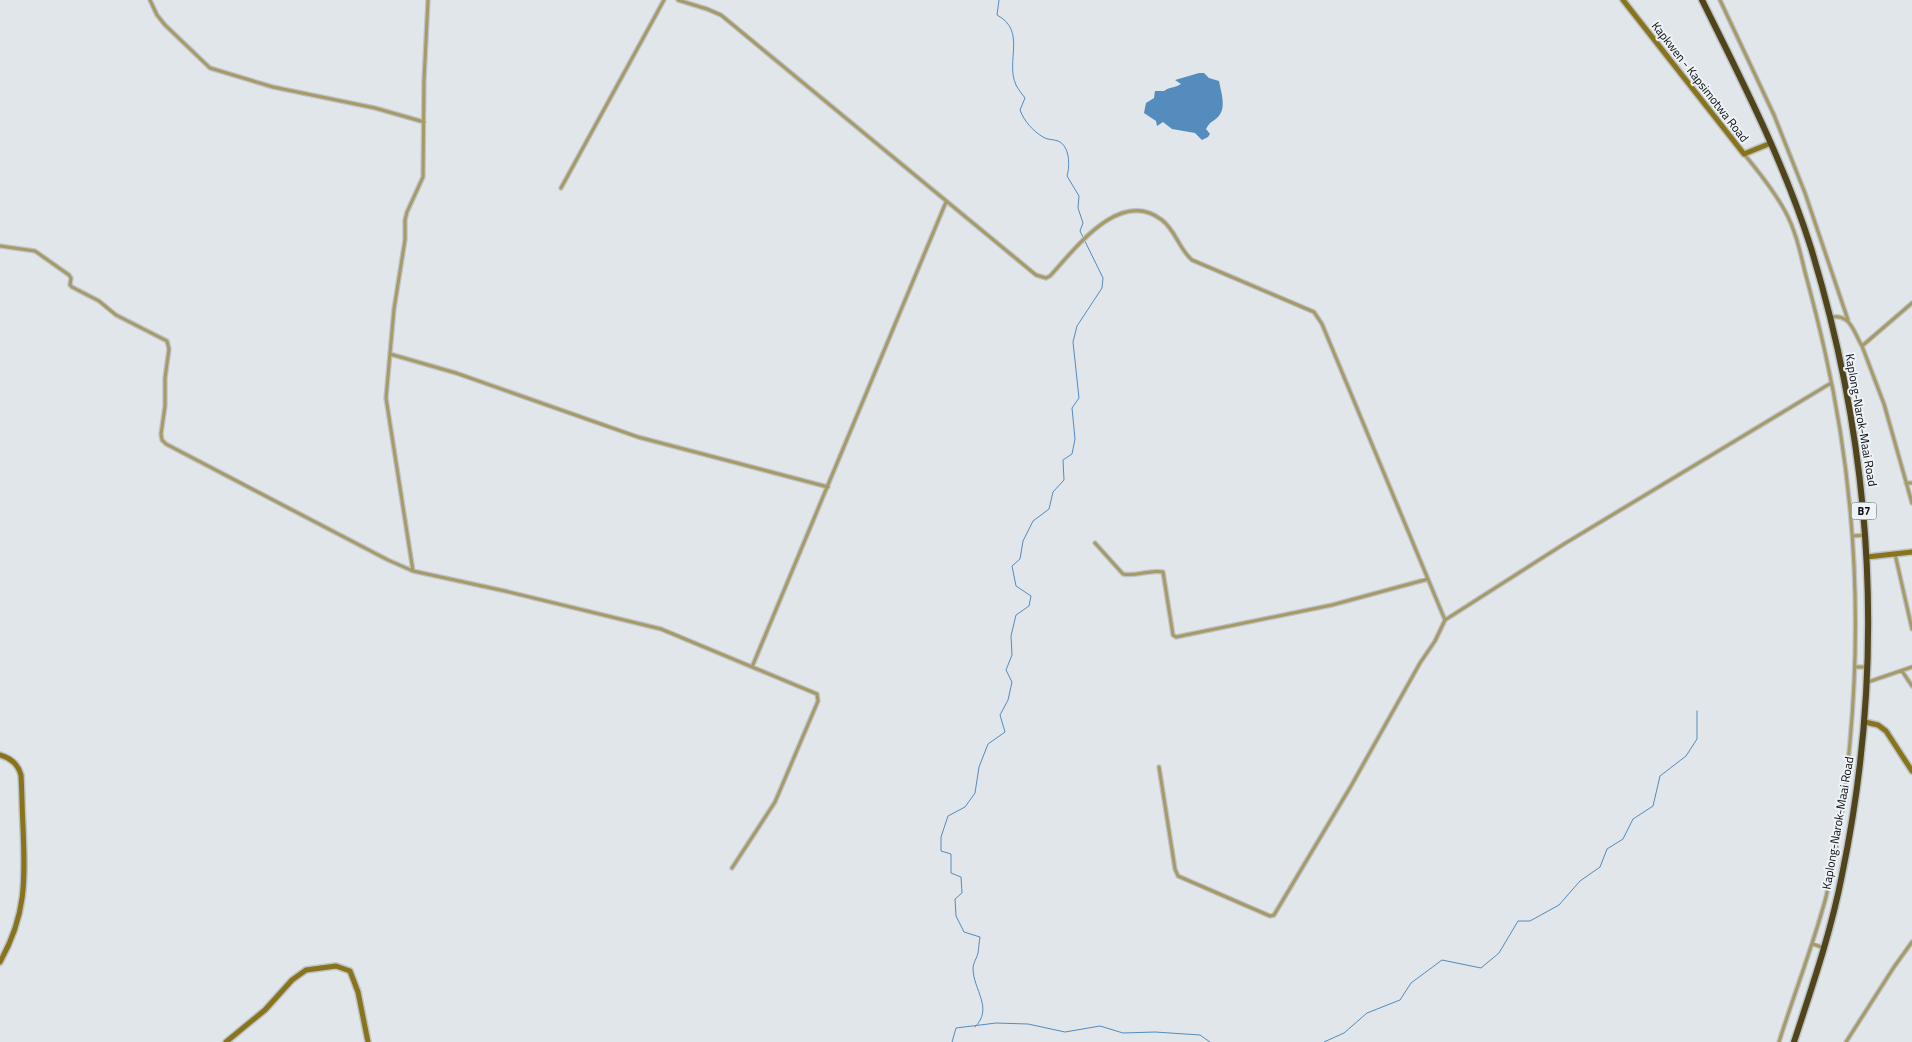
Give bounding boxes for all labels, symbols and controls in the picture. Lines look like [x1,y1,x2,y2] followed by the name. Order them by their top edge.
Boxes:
[1647,17,1754,146] street label: Kapkwen - Kapsimotwa Road
[1840,352,1883,488] street label: Kaplong-Narok-Maai Road
[1852,502,1876,520] road number: B7
[1816,755,1859,891] street label: Kaplong-Narok-Maai Road

